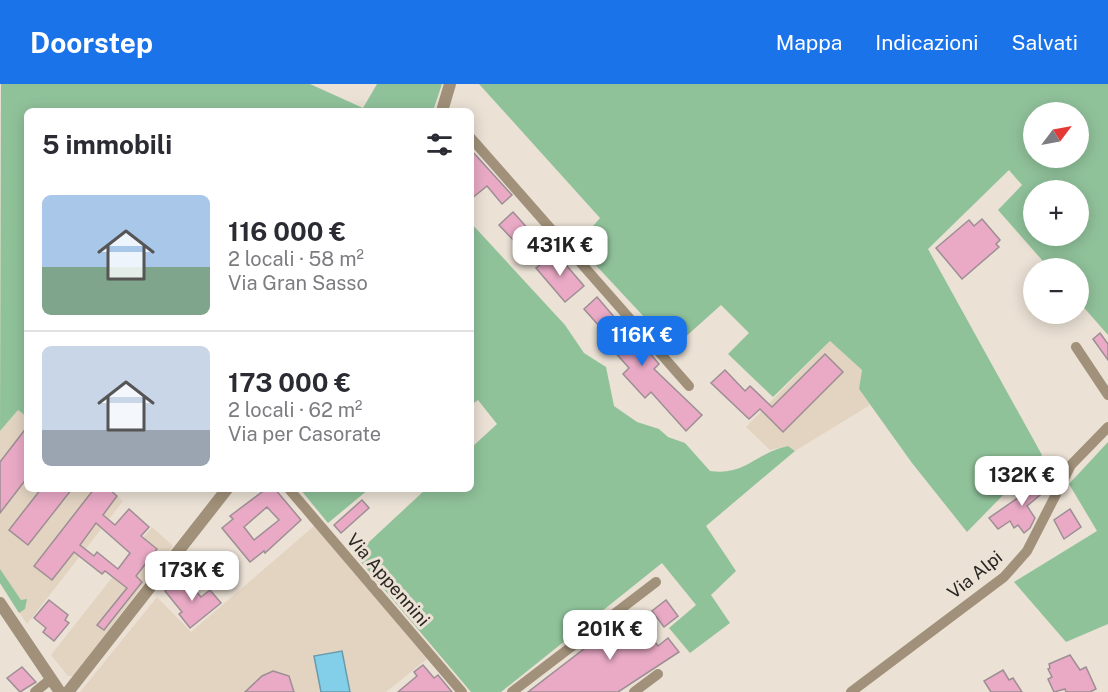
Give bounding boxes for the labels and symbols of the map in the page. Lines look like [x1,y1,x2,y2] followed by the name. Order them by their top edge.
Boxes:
[1023,102,1089,168] north arrow
[511,226,609,277] pin: 431K €
[593,316,691,367] pin: 116K €
[973,456,1071,507] pin: 132K €
[343,529,434,630] street label: Via Appennini
[943,546,1006,603] street label: Via Alpi
[143,551,241,602] pin: 173K €
[561,610,659,661] pin: 201K €

